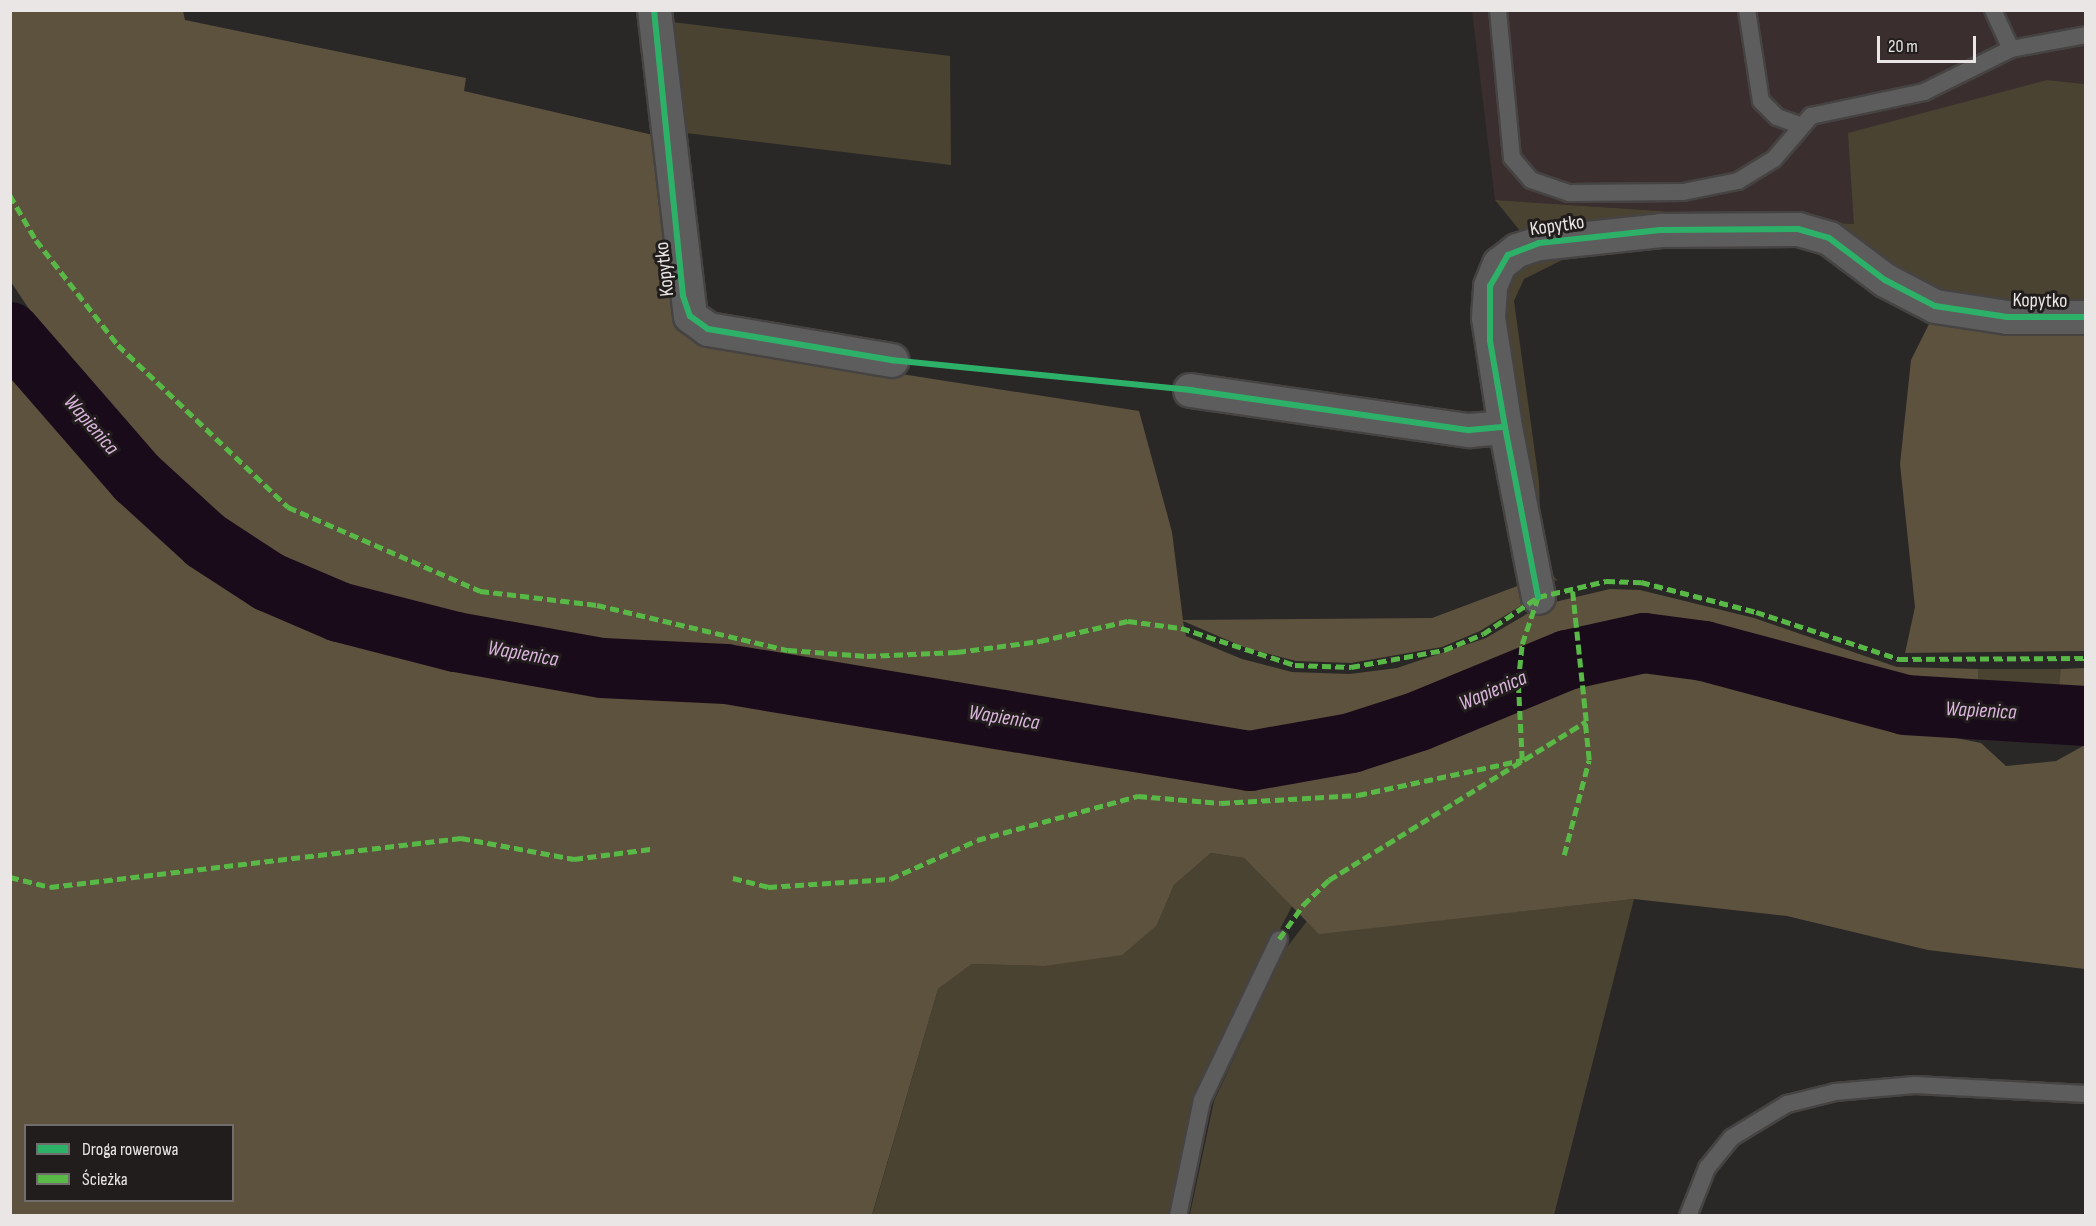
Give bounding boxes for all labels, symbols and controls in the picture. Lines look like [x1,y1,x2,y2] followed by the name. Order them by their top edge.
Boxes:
[1880,24,1979,62] scale bar
[1888,36,1918,57] text: 20 m
[1528,210,1586,242] street label: Kopytko
[650,241,680,297] street label: Kopytko
[2012,289,2068,313] street label: Kopytko
[58,390,124,460] water label: Wapienica
[486,635,560,673] water label: Wapienica
[1455,665,1531,717] water label: Wapienica
[1945,697,2017,725] water label: Wapienica
[967,700,1041,736] water label: Wapienica
[24,1124,234,1202] legend
[82,1139,179,1160] text: Droga rowerowa
[82,1169,128,1190] text: Ścieżka

